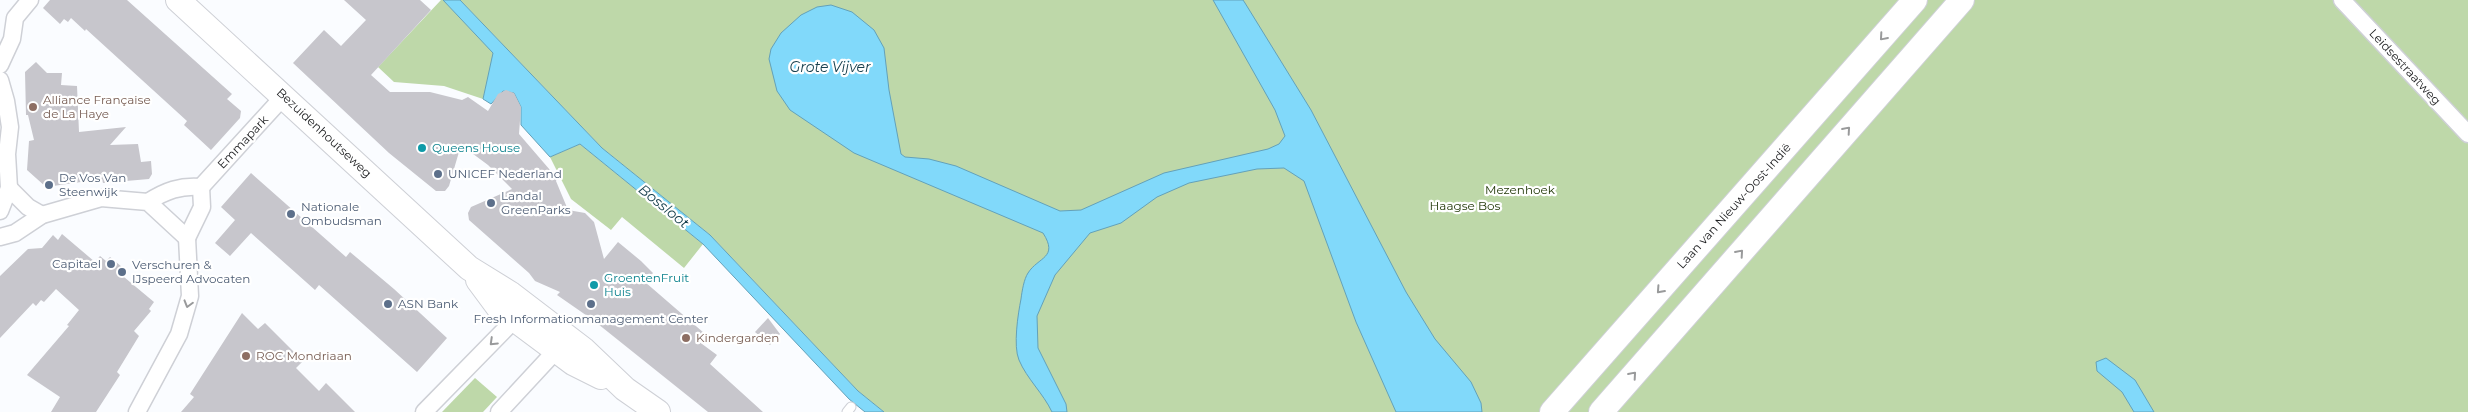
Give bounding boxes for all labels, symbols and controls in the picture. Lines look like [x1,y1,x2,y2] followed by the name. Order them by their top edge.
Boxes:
[2366,26,2444,108] street label: Leidsestraatweg
[1880,31,1889,40] one-way arrow
[789,58,871,76] water label: Grote Vijver
[274,85,375,181] street label: Bezuidenhoutseweg
[43,92,151,121] place label: Alliance Française de La Haye
[27,101,39,113] marker: Alliance Française de La Haye
[214,111,272,172] street label: Emmapark
[1841,127,1850,136] one-way arrow
[432,140,520,155] place label: Queens House
[1673,140,1794,271] street label: Laan van Nieuw-Oost-Indië
[416,142,428,154] marker: Queens House
[448,166,562,181] place label: UNICEF Nederland
[432,168,444,180] marker: UNICEF Nederland
[59,170,126,199] place label: De Vos Van Steenwijk
[43,179,55,191] marker: De Vos Van Steenwijk
[635,180,693,232] water label: Bossloot
[1485,182,1556,197] park label: Mezenhoek
[501,188,571,217] place label: Landal GreenParks
[485,197,497,209] marker: Landal GreenParks
[1430,198,1501,213] park label: Haagse Bos
[301,199,382,228] place label: Nationale Ombudsman
[285,208,297,220] marker: Nationale Ombudsman
[1734,249,1743,258] one-way arrow
[52,256,101,271] place label: Capitael
[132,257,250,286] place label: Verschuren & IJspeerd Advocaten
[105,258,117,270] marker: Capitael
[116,266,128,278] marker: Verschuren & IJspeerd Advocaten
[604,270,689,299] place label: GroentenFruit Huis
[588,279,600,291] marker: GroentenFruit Huis
[1657,284,1666,293] one-way arrow
[398,296,459,311] place label: ASN Bank
[382,298,394,310] marker: ASN Bank
[585,298,597,310] marker: Fresh Informationmanagement Center
[183,300,193,308] one-way arrow
[474,311,709,326] place label: Fresh Informationmanagement Center
[696,330,779,345] place label: Kindergarden
[680,332,692,344] marker: Kindergarden
[489,336,498,345] one-way arrow
[256,348,352,363] place label: ROC Mondriaan
[240,350,252,362] marker: ROC Mondriaan
[1628,372,1637,381] one-way arrow

